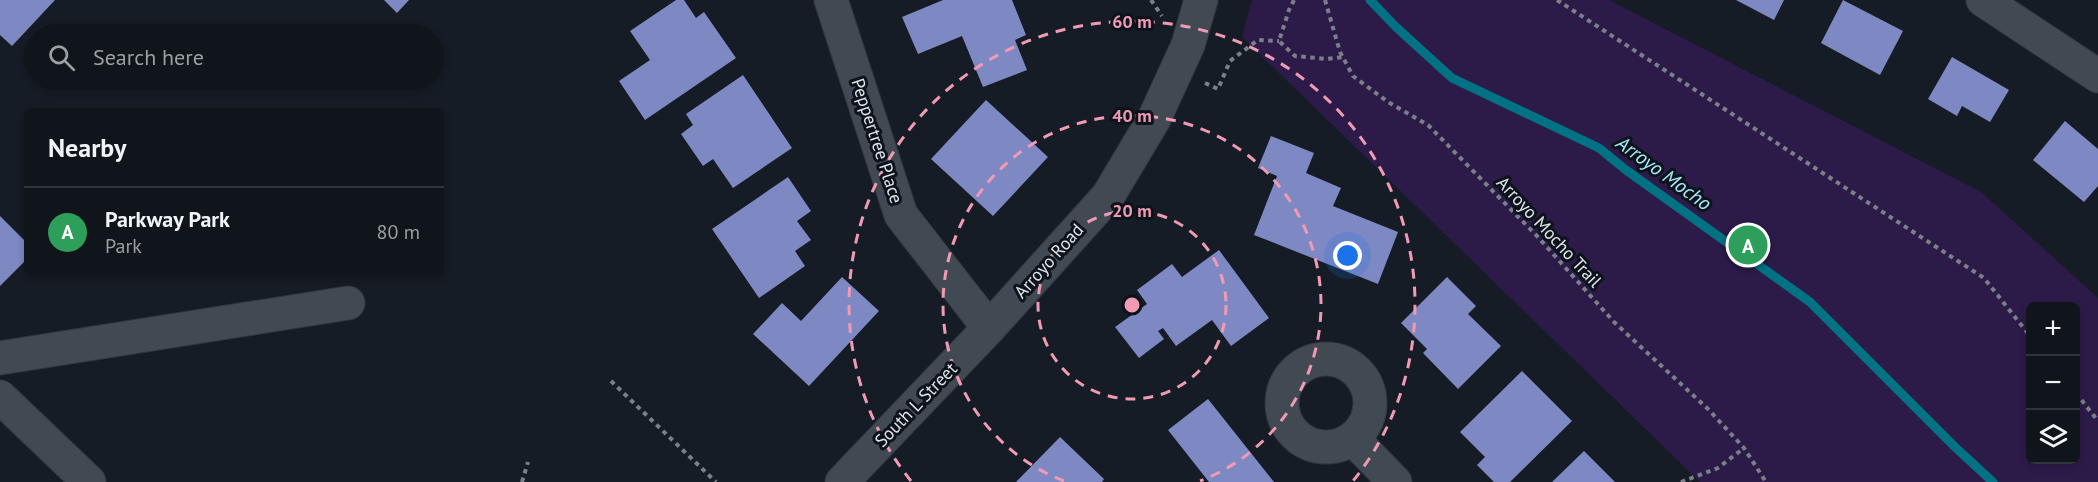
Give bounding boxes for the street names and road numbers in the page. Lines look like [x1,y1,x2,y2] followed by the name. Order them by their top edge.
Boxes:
[846,75,909,206] street label: Peppertree Place
[1492,171,1607,293] street label: Arroyo Mocho Trail
[1009,218,1088,303] street label: Arroyo Road
[870,357,962,452] street label: South L Street

